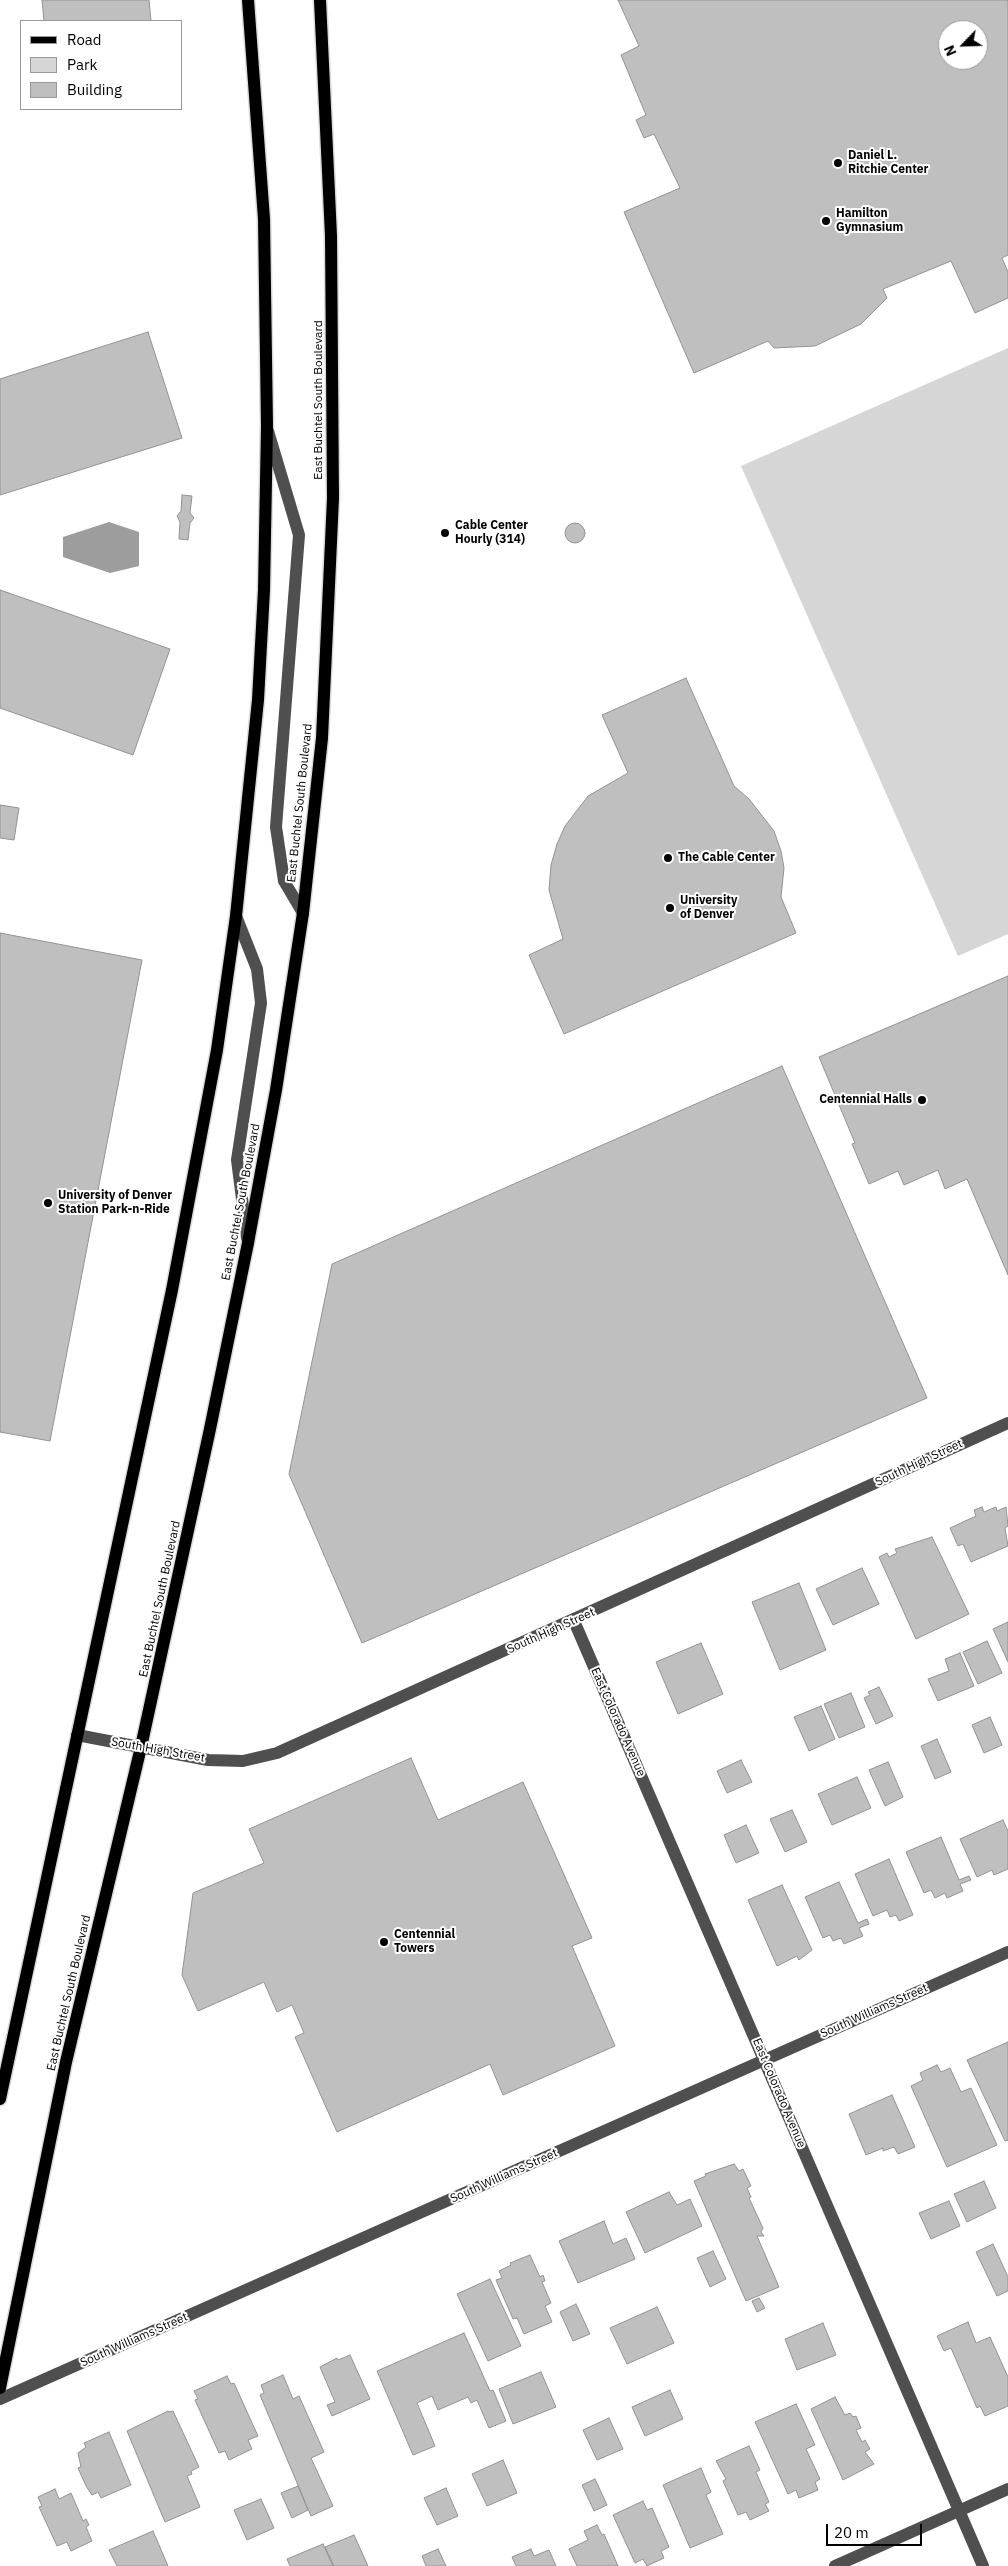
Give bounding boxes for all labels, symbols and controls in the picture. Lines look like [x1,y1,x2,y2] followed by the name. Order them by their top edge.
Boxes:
[20,20,182,110] legend
[938,20,988,70] north arrow
[67,30,102,49] text: Road
[940,42,960,59] text: N
[67,55,97,74] text: Park
[67,80,122,99] text: Building
[848,149,928,177] place label: Daniel L. Ritchie Center
[832,157,844,169] marker: Daniel L. Ritchie Center
[836,207,903,235] place label: Hamilton Gymnasium
[820,215,832,227] marker: Hamilton Gymnasium
[312,320,326,480] street label: East Buchtel South Boulevard
[455,519,528,547] place label: Cable Center Hourly (314)
[439,527,451,539] marker: Cable Center Hourly (314)
[285,723,315,883] street label: East Buchtel South Boulevard
[678,851,775,865] place label: The Cable Center
[662,852,674,864] marker: The Cable Center
[680,894,737,922] place label: University of Denver
[664,902,676,914] marker: University of Denver
[819,1093,912,1107] place label: Centennial Halls
[916,1094,928,1106] marker: Centennial Halls
[219,1122,263,1282] street label: East Buchtel South Boulevard
[58,1189,172,1217] place label: University of Denver Station Park-n-Ride
[42,1197,54,1209] marker: University of Denver Station Park-n-Ride
[873,1436,965,1490] street label: South High Street
[136,1519,184,1679] street label: East Buchtel South Boulevard
[505,1605,597,1657] street label: South High Street
[587,1665,649,1779] street label: East Colorado Avenue
[110,1735,206,1765] street label: South High Street
[44,1914,94,2072] street label: East Buchtel South Boulevard
[394,1928,455,1956] place label: Centennial Towers
[378,1936,390,1948] marker: Centennial Towers
[818,1981,930,2041] street label: South Williams Street
[749,2036,809,2150] street label: East Colorado Avenue
[448,2146,560,2206] street label: South Williams Street
[78,2310,190,2370] street label: South Williams Street
[828,2514,924,2546] scale bar
[834,2523,869,2542] text: 20 m

